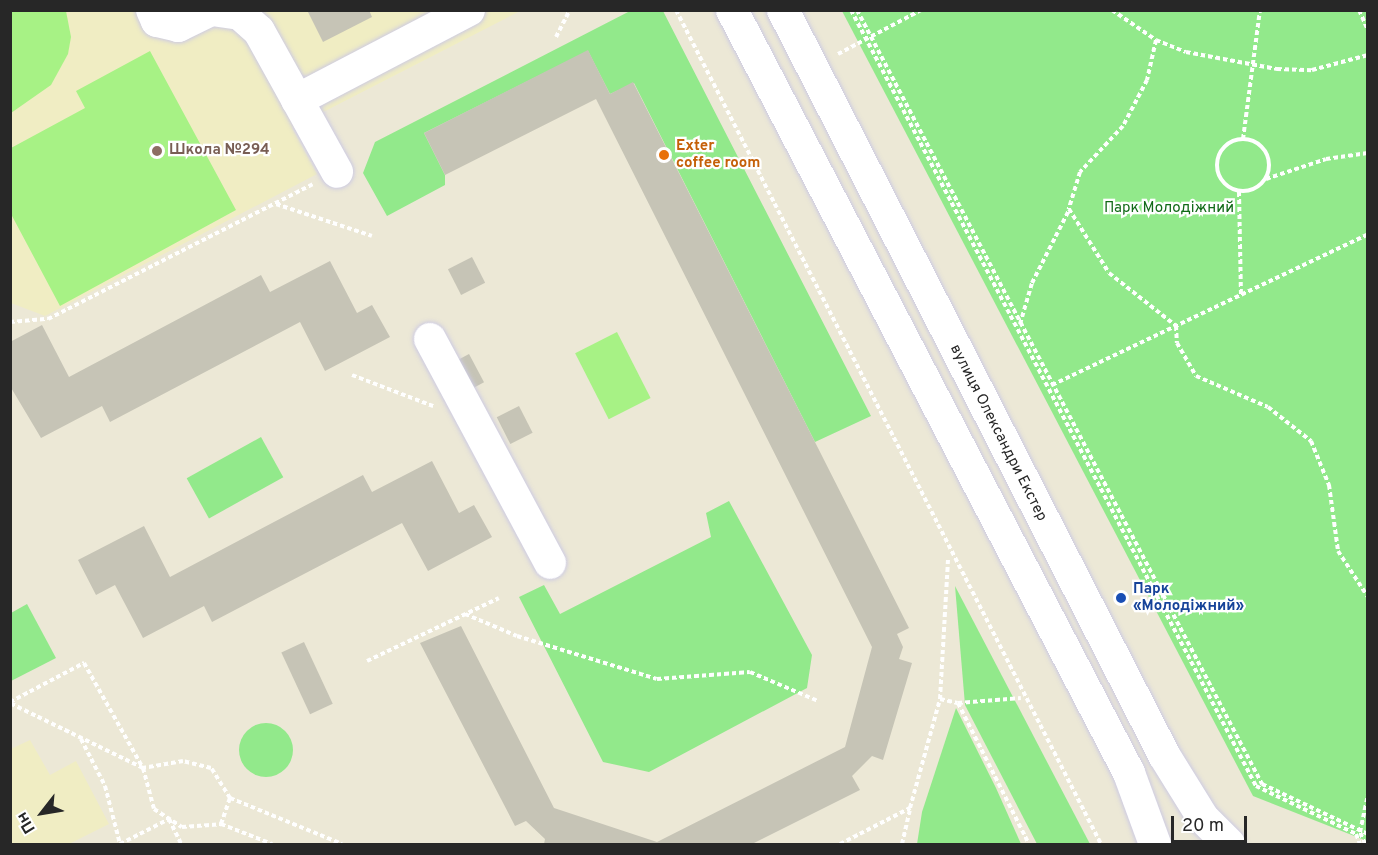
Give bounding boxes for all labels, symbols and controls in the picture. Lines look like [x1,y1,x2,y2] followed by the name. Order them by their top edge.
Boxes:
[676,137,760,172] place label: Exter coffee room
[169,142,270,160] place label: Школа №294
[150,144,164,158] marker: Школа №294
[657,148,671,162] marker: Exter coffee room
[1104,200,1234,218] park label: Парк Молодіжний
[946,342,1050,524] street label: вулиця Олександри Екстер
[1133,580,1244,615] place label: Парк «Молодіжний»
[1114,591,1128,605] marker: Парк «Молодіжний»
[12,783,72,843] north arrow
[1174,804,1250,842] scale bar
[12,808,41,837] text: Пн
[1182,815,1224,838] text: 20 m

